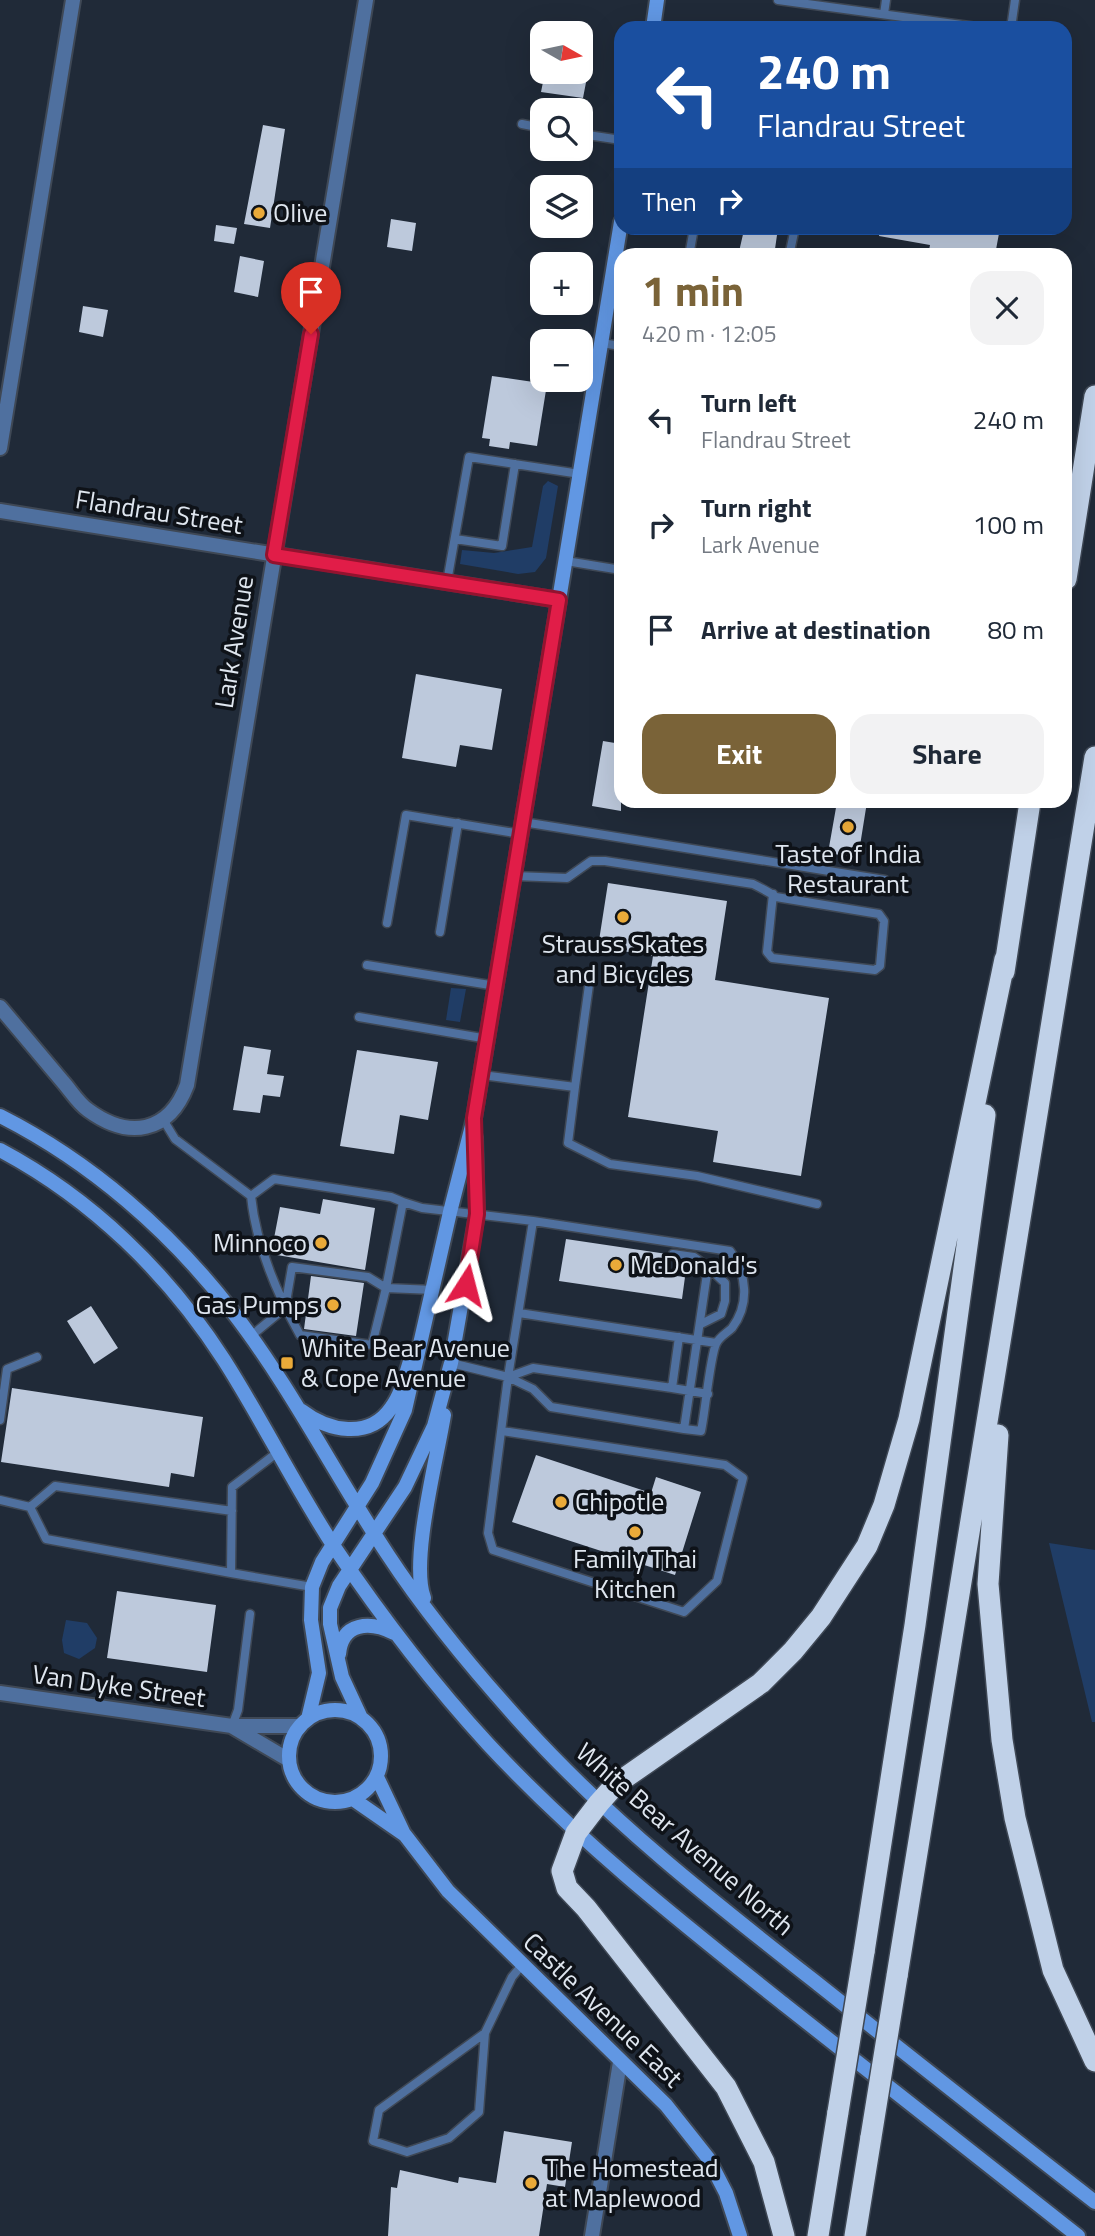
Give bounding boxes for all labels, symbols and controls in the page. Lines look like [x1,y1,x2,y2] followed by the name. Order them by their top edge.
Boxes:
[530,21,593,84] north arrow
[530,21,593,392] map controls
[757,33,891,108] text: 240 m
[642,49,733,140] icon: left
[530,98,593,161] button: search
[757,101,965,149] text: Flandrau Street
[530,175,593,238] button: layers
[642,182,697,221] text: Then
[711,182,749,220] icon: right
[273,193,327,232] place label: Olive
[251,205,267,221] marker: Olive
[530,252,593,315] button: +
[642,258,744,322] text: 1 min
[281,262,341,334] pin
[970,271,1044,345] button: close
[292,273,330,311] icon: arrive
[642,316,777,351] text: 420 m · 12:05
[530,329,593,392] button: −
[701,383,796,422] text: Turn left
[973,400,1044,439] text: 240 m
[642,401,680,439] icon: left
[701,422,851,457] text: Flandrau Street
[73,479,246,544] street label: Flandrau Street
[701,488,812,527] text: Turn right
[973,505,1044,544] text: 100 m
[642,506,680,544] icon: right
[701,527,820,562] text: Lark Avenue
[204,573,263,711] street label: Lark Avenue
[701,610,931,649] text: Arrive at destination
[987,610,1044,649] text: 80 m
[642,611,680,649] icon: arrive
[642,714,836,794] button: Exit
[850,714,1044,794] button: Share
[840,819,856,835] marker: Taste of India Restaurant
[775,834,921,903] place label: Taste of India Restaurant
[615,909,631,925] marker: Strauss Skates and Bicycles
[542,924,704,993] place label: Strauss Skates and Bicycles
[213,1223,307,1262] place label: Minnoco
[313,1235,329,1251] marker: Minnoco
[630,1245,758,1284] place label: McDonald's
[429,1248,503,1322] position arrow
[608,1257,624,1273] marker: McDonald's
[195,1285,319,1324] place label: Gas Pumps
[325,1297,341,1313] marker: Gas Pumps
[301,1328,510,1397] place label: White Bear Avenue & Cope Avenue
[279,1355,295,1371] marker: White Bear Avenue & Cope Avenue
[575,1482,664,1521] place label: Chipotle
[553,1494,569,1510] marker: Chipotle
[627,1524,643,1540] marker: Family Thai Kitchen
[573,1539,697,1608] place label: Family Thai Kitchen
[30,1654,208,1717] street label: Van Dyke Street
[568,1733,803,1944] street label: White Bear Avenue North
[515,1923,692,2096] street label: Castle Avenue East
[545,2148,719,2217] place label: The Homestead at Maplewood
[523,2175,539,2191] marker: The Homestead at Maplewood

